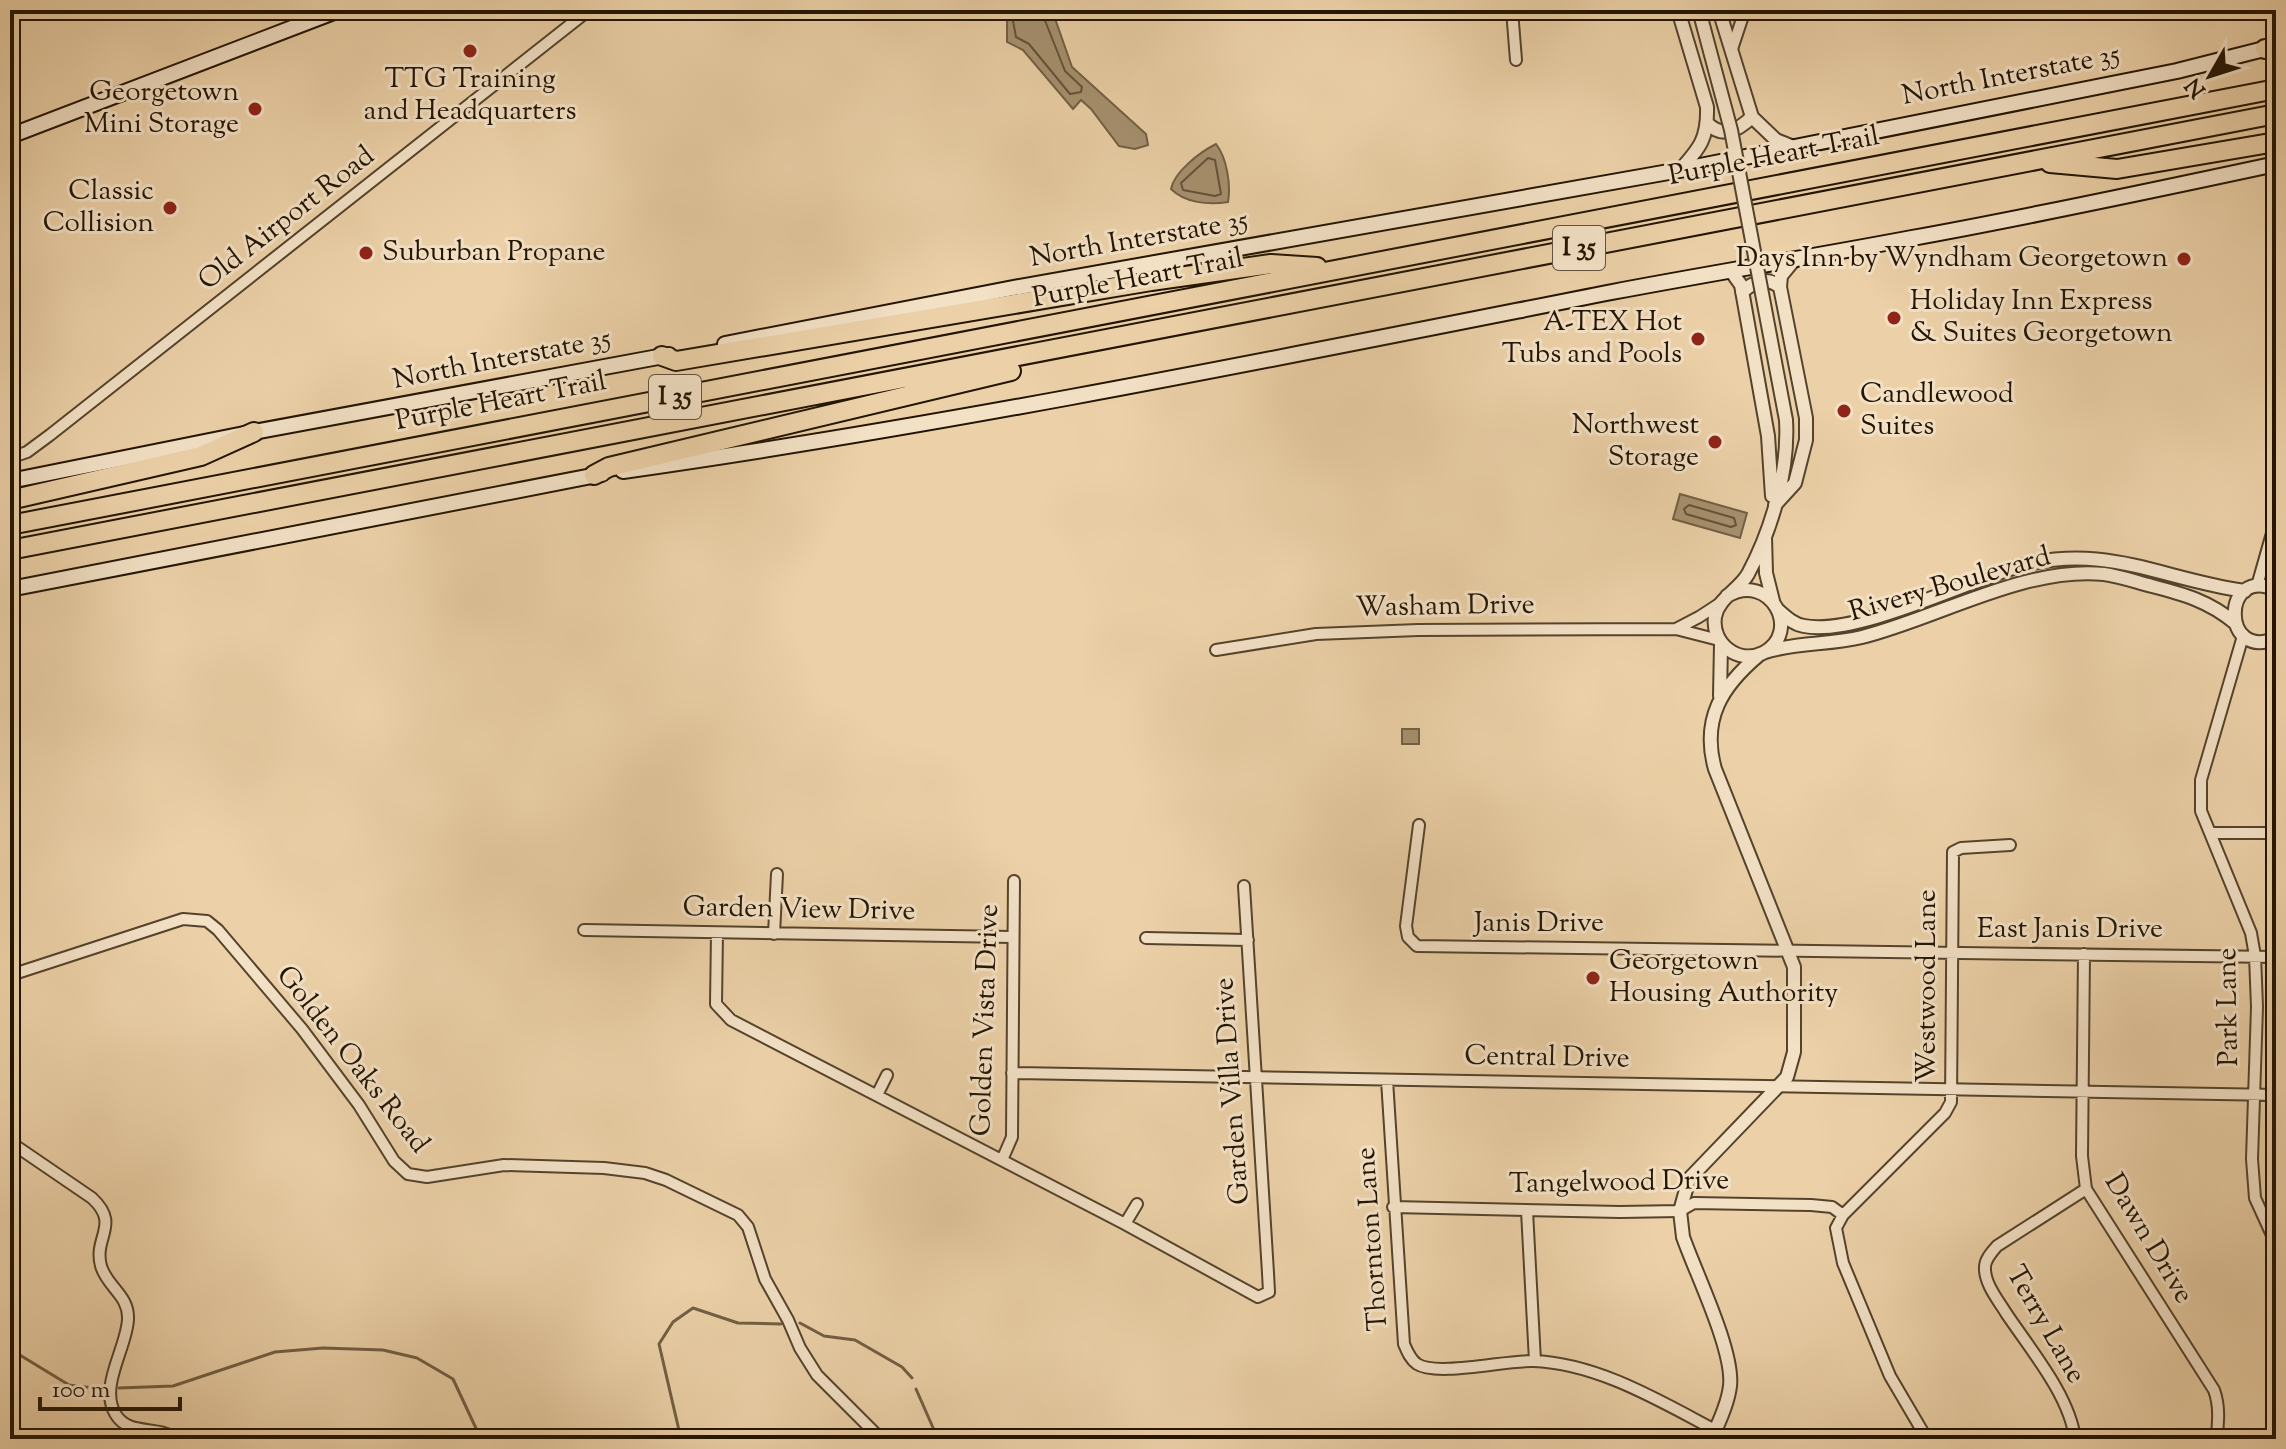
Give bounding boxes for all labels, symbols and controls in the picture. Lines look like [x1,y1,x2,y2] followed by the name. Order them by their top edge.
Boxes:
[1899,35,2124,117] street label: North Interstate 35
[2170,36,2250,116] north arrow
[461,42,479,60] marker: TTG Training and Headquarters
[364,60,576,132] place label: TTG Training and Headquarters
[2179,69,2215,104] text: N
[84,73,239,145] place label: Georgetown Mini Storage
[246,100,264,118] marker: Georgetown Mini Storage
[1665,117,1883,197] street label: Purple Heart Trail
[190,137,384,301] street label: Old Airport Road
[43,172,154,244] place label: Classic Collision
[161,199,179,217] marker: Classic Collision
[1027,201,1252,279] street label: North Interstate 35
[1553,226,1605,270] road number: I 35
[382,233,606,273] place label: Suburban Propane
[1029,239,1247,319] street label: Purple Heart Trail
[1736,239,2168,279] place label: Days Inn by Wyndham Georgetown
[357,244,375,262] marker: Suburban Propane
[2175,250,2193,268] marker: Days Inn by Wyndham Georgetown
[1910,282,2172,354] place label: Holiday Inn Express & Suites Georgetown
[1502,303,1682,375] place label: A-TEX Hot Tubs and Pools
[1885,309,1903,327] marker: Holiday Inn Express & Suites Georgetown
[390,319,615,401] street label: North Interstate 35
[1689,330,1707,348] marker: A-TEX Hot Tubs and Pools
[392,362,610,442] street label: Purple Heart Trail
[649,375,701,419] road number: I 35
[1860,375,2014,447] place label: Candlewood Suites
[1835,402,1853,420] marker: Candlewood Suites
[1572,406,1699,478] place label: Northwest Storage
[1706,433,1724,451] marker: Northwest Storage
[1845,537,2056,633] street label: Rivery Boulevard
[1355,585,1535,629] street label: Washam Drive
[682,888,916,932] street label: Garden View Drive
[1908,889,1948,1083] street label: Westwood Lane
[962,903,1010,1137] street label: Golden Vista Drive
[1472,904,1604,944] street label: Janis Drive
[1977,910,2163,950] street label: East Janis Drive
[1609,942,1838,1014] place label: Georgetown Housing Authority
[2208,947,2250,1067] street label: Park Lane
[266,958,438,1163] street label: Golden Oaks Road
[1584,969,1602,987] marker: Georgetown Housing Authority
[1205,976,1261,1206] street label: Garden Villa Drive
[1464,1037,1630,1079] street label: Central Drive
[1347,1146,1399,1332] street label: Thornton Lane
[1509,1161,1729,1205] street label: Tangelwood Drive
[2093,1166,2203,1312] street label: Dawn Drive
[1995,1259,2095,1391] street label: Terry Lane
[40,1361,180,1411] scale bar
[52,1374,110,1408] text: 100 m

